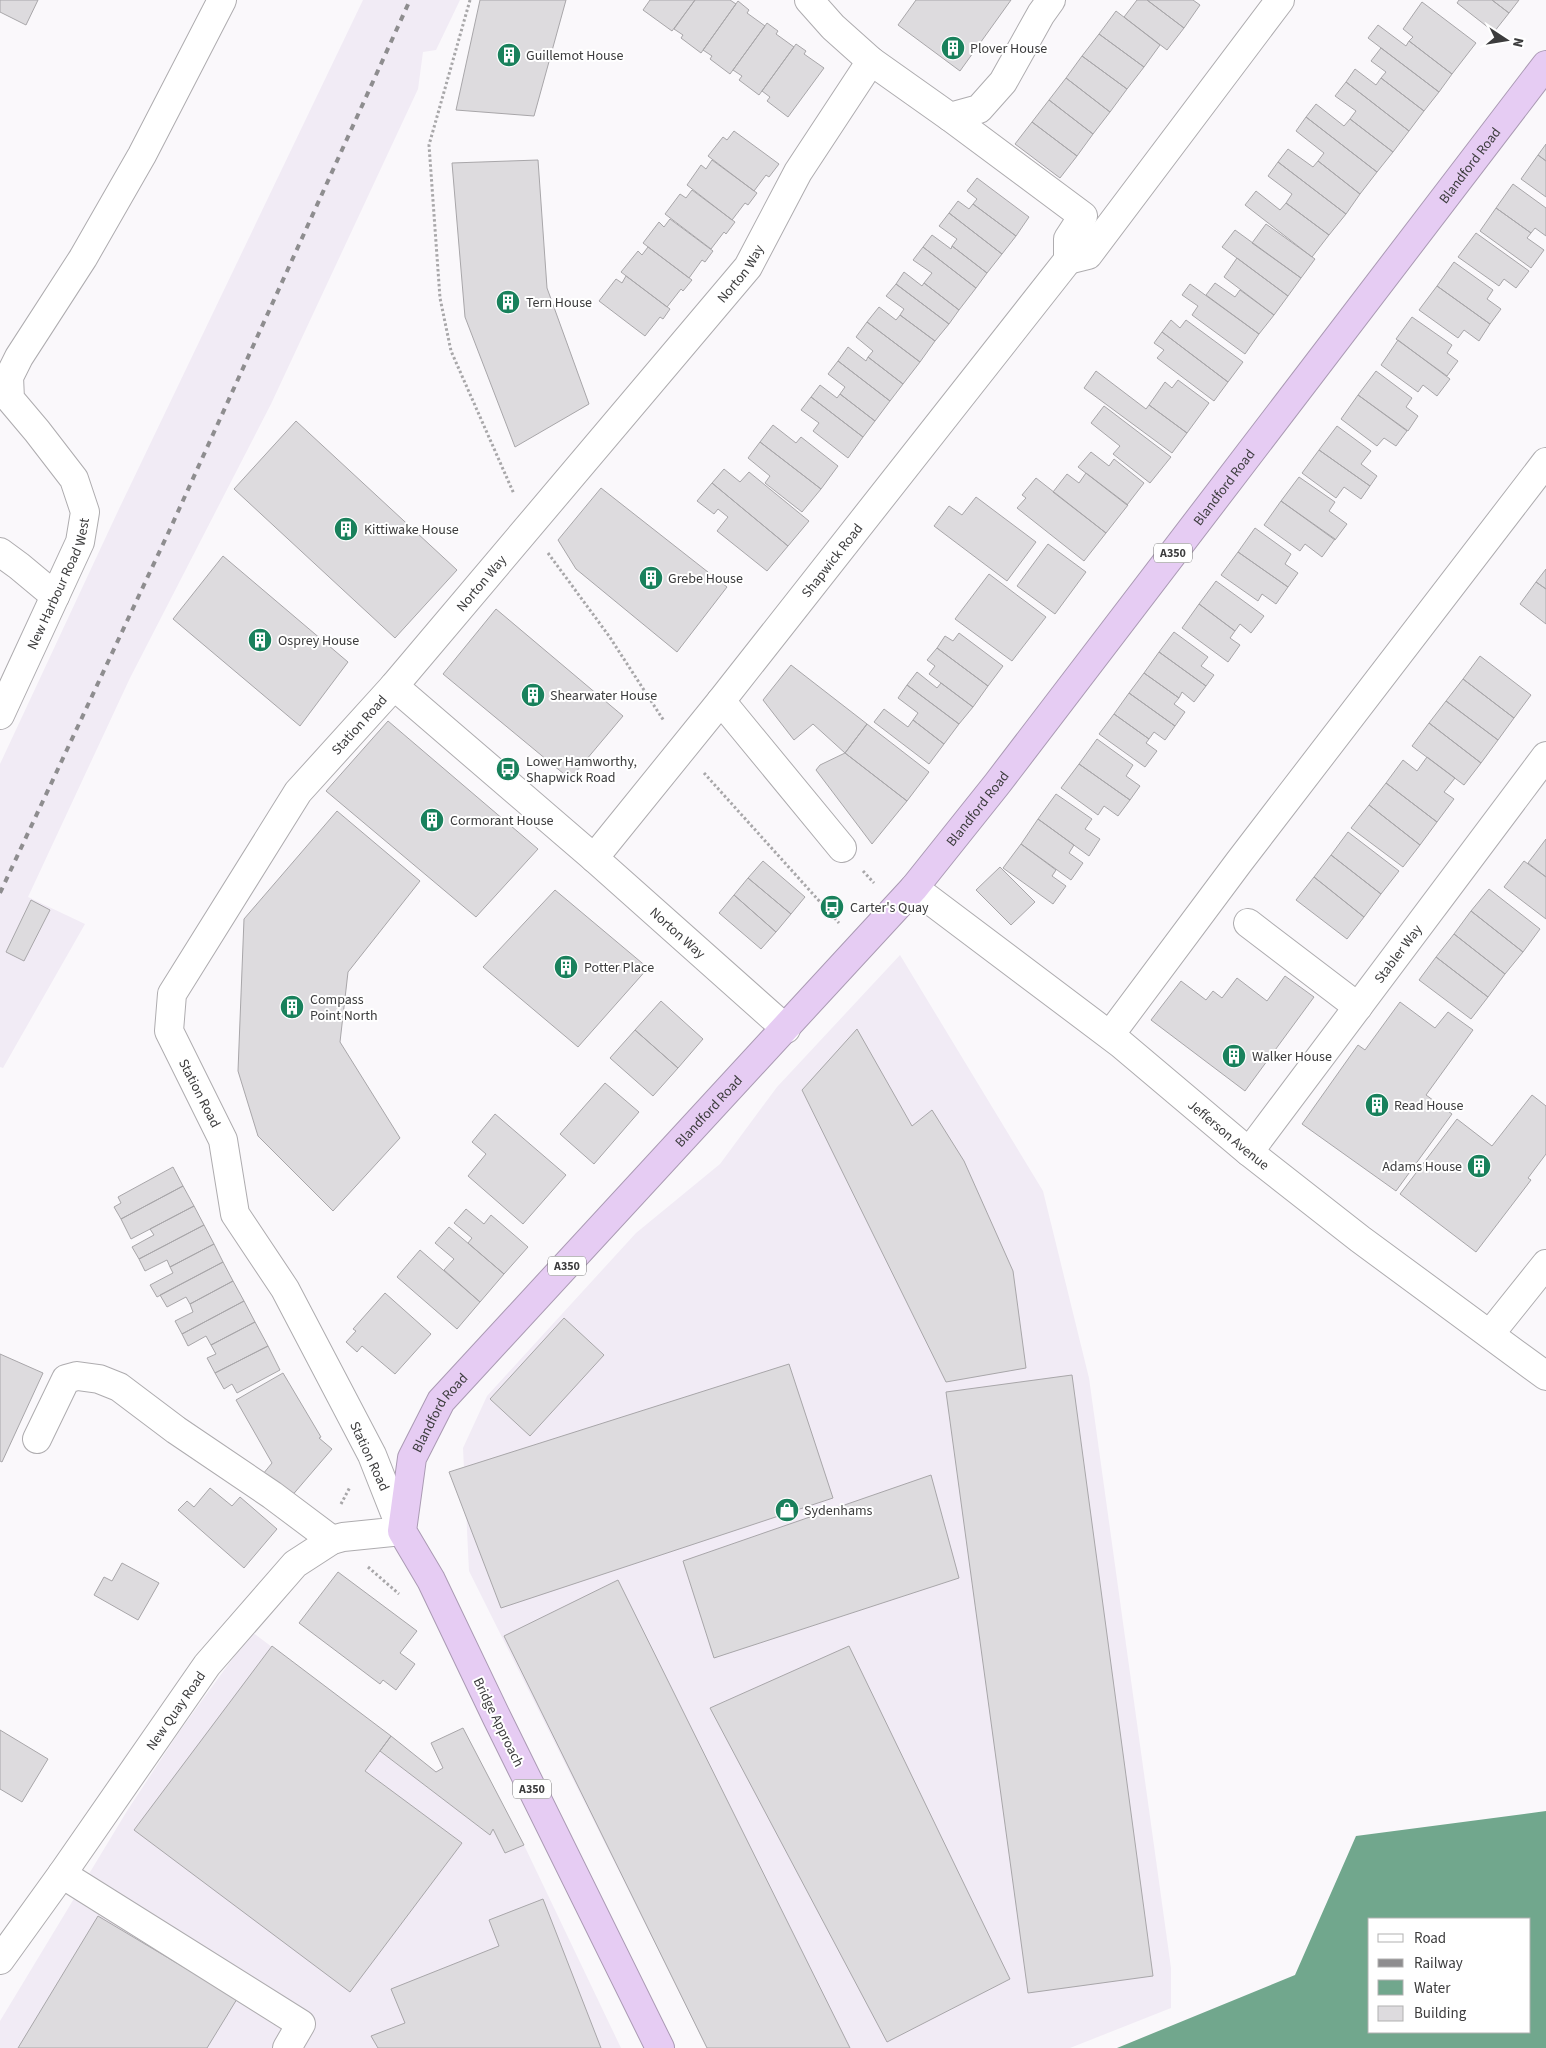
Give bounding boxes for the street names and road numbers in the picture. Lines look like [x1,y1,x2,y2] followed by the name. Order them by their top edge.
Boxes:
[1435,123,1506,208] street label: Blandford Road
[713,241,769,308] street label: Norton Way
[1189,445,1260,530] street label: Blandford Road
[22,516,95,653] street label: New Harbour Road West
[797,519,868,602] street label: Shapwick Road
[1154,544,1192,562] road number: A350
[452,551,512,616] street label: Norton Way
[327,691,392,760] street label: Station Road
[942,767,1014,851] street label: Blandford Road
[645,903,710,964] street label: Norton Way
[1370,920,1428,988] street label: Stabler Way
[173,1056,225,1131] street label: Station Road
[671,1071,747,1152] street label: Blandford Road
[1183,1096,1273,1175] street label: Jefferson Avenue
[548,1256,586,1276] road number: A350
[407,1369,473,1456] street label: Blandford Road
[344,1418,394,1495] street label: Station Road
[142,1667,211,1755] street label: New Quay Road
[468,1674,528,1771] street label: Bridge Approach
[513,1780,551,1798] road number: A350

